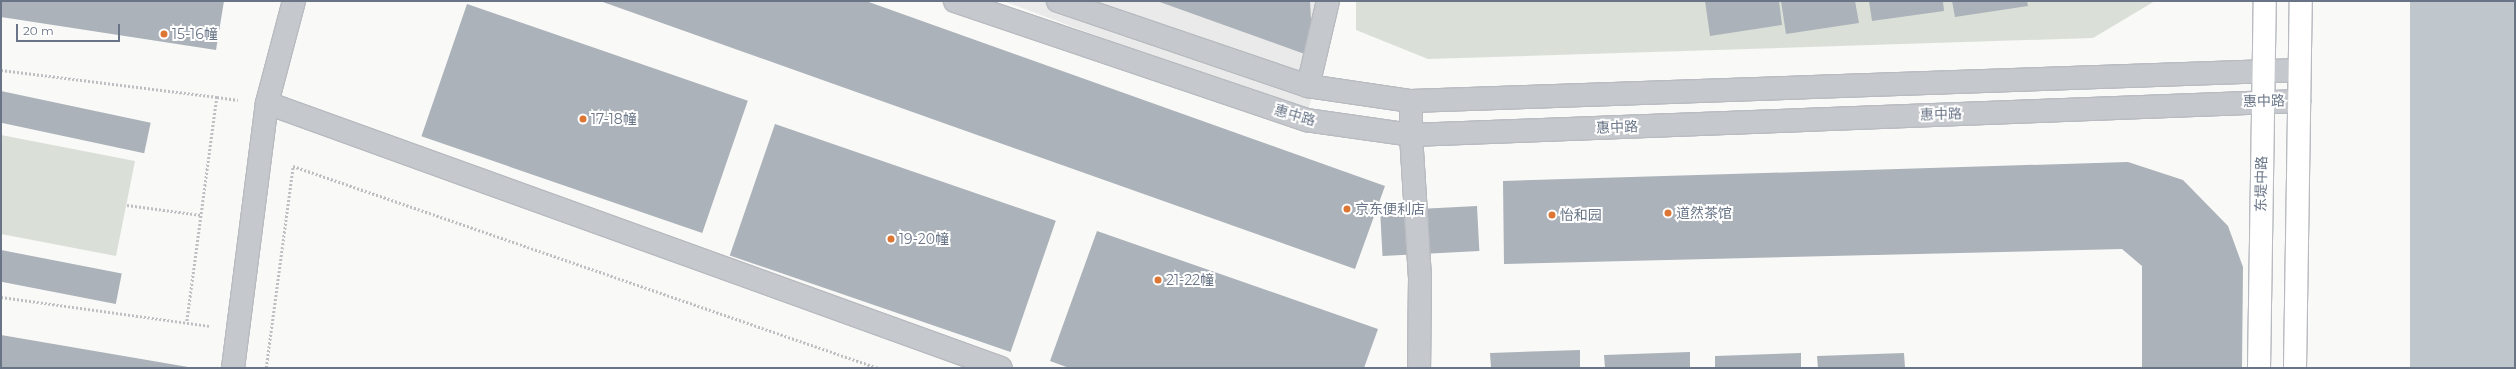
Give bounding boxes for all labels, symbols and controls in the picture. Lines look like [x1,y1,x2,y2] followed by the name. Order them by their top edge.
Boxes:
[18,16,122,42] scale bar
[23,23,54,38] text: 20 m
[172,26,218,42] place label: 15-16幢
[159,29,169,39] marker: 15-16幢
[2243,92,2285,110] street label: 惠中路
[1272,101,1318,129] street label: 惠中路
[1920,105,1962,123] street label: 惠中路
[591,111,637,127] place label: 17-18幢
[578,114,588,124] marker: 17-18幢
[1596,118,1638,136] street label: 惠中路
[2252,156,2270,212] street label: 东堤中路
[1355,201,1425,217] place label: 京东便利店
[1342,204,1352,214] marker: 京东便利店
[1676,205,1732,221] place label: 道然茶馆
[1560,207,1602,223] place label: 怡和园
[1663,208,1673,218] marker: 道然茶馆
[1547,210,1557,220] marker: 怡和园
[899,231,949,247] place label: 19-20幢
[886,234,896,244] marker: 19-20幢
[1166,272,1214,288] place label: 21-22幢
[1153,275,1163,285] marker: 21-22幢

